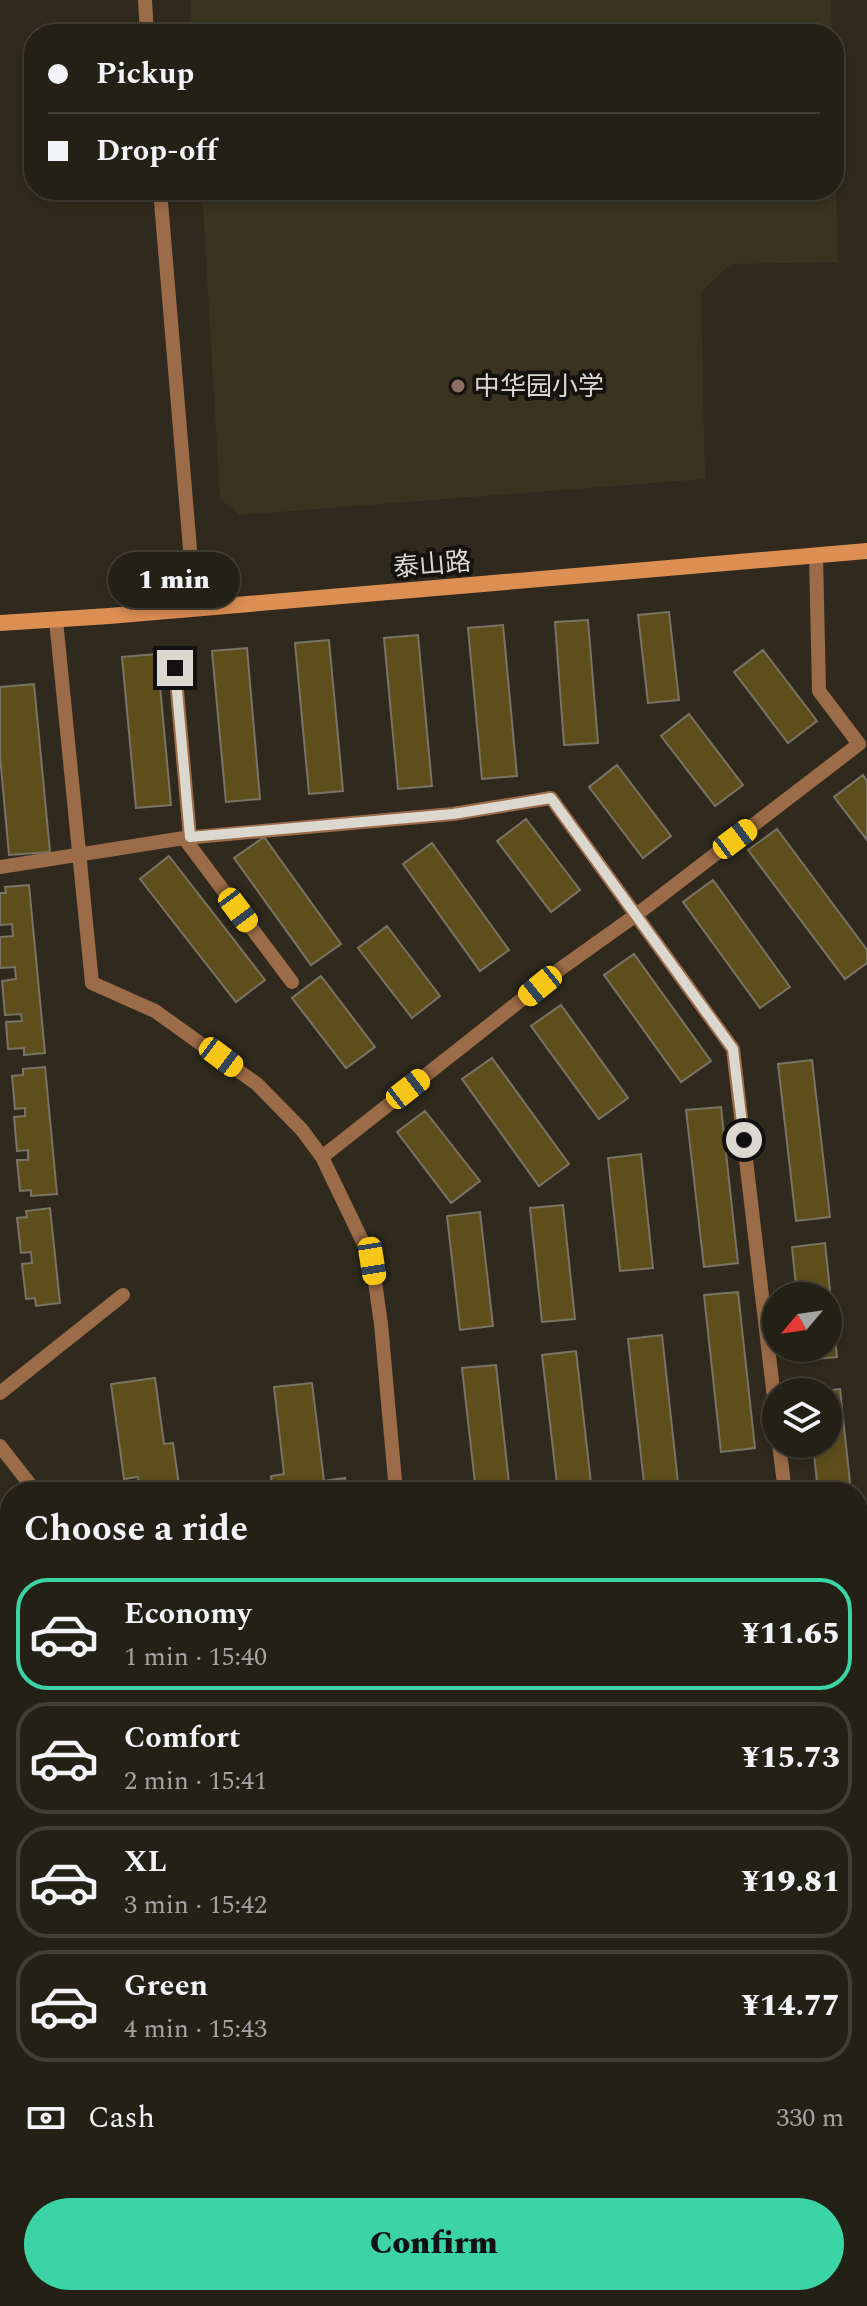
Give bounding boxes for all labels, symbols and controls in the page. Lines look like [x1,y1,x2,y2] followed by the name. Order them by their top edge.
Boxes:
[96,51,194,97] text: Pickup
[96,128,217,174] text: Drop-off
[474,367,604,407] place label: 中华园小学
[449,377,467,395] marker: 中华园小学
[391,542,473,588] street label: 泰山路
[109,552,241,608] callout: 1 min
[138,560,210,600] text: 1 min
[157,650,193,686] route end
[709,815,761,863] car
[214,884,262,936] car
[514,962,566,1010] car
[195,1033,247,1081] car
[382,1065,434,1113] car
[726,1122,762,1158] route start
[356,1235,388,1287] car
[762,1282,842,1362] north arrow
[762,1282,842,1458] map controls
[762,1378,842,1458] button: layers
[24,1502,248,1557] text: Choose a ride
[124,1591,251,1637] text: Economy
[28,1598,100,1670] icon: car
[742,1611,840,1657] text: ¥11.65
[124,1637,267,1677] text: 1 min · 15:40
[124,1715,240,1761] text: Comfort
[28,1722,100,1794] icon: car
[742,1735,840,1781] text: ¥15.73
[124,1761,267,1801] text: 2 min · 15:41
[124,1839,167,1885] text: XL
[28,1846,100,1918] icon: car
[742,1859,840,1905] text: ¥19.81
[124,1885,267,1925] text: 3 min · 15:42
[124,1963,208,2009] text: Green
[28,1970,100,2042] icon: car
[742,1983,840,2029] text: ¥14.77
[124,2009,267,2049] text: 4 min · 15:43
[88,2095,155,2141] text: Cash
[24,2096,68,2140] icon: cash
[776,2098,844,2138] text: 330 m
[24,2198,844,2290] button: Confirm

